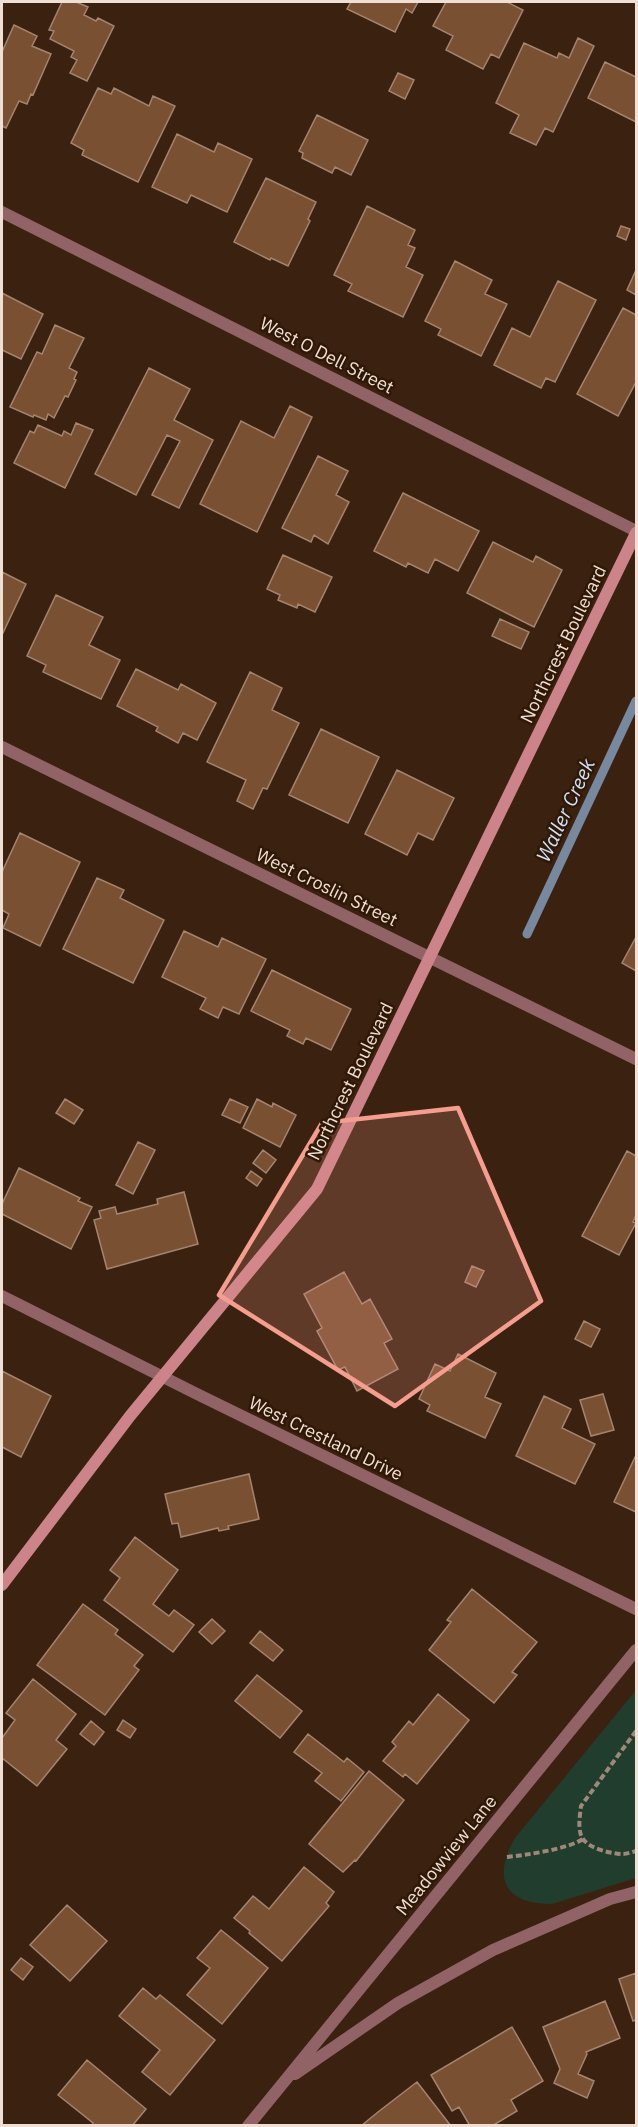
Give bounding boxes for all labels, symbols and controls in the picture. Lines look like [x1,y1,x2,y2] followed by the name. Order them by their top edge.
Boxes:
[256,311,398,399] street label: West O Dell Street
[515,561,611,727] street label: Northcrest Boulevard
[529,753,601,866] water label: Waller Creek
[252,843,402,931] street label: West Croslin Street
[302,998,398,1164] street label: Northcrest Boulevard
[245,1391,407,1485] street label: West Crestland Drive
[390,1790,502,1920] street label: Meadowview Lane

